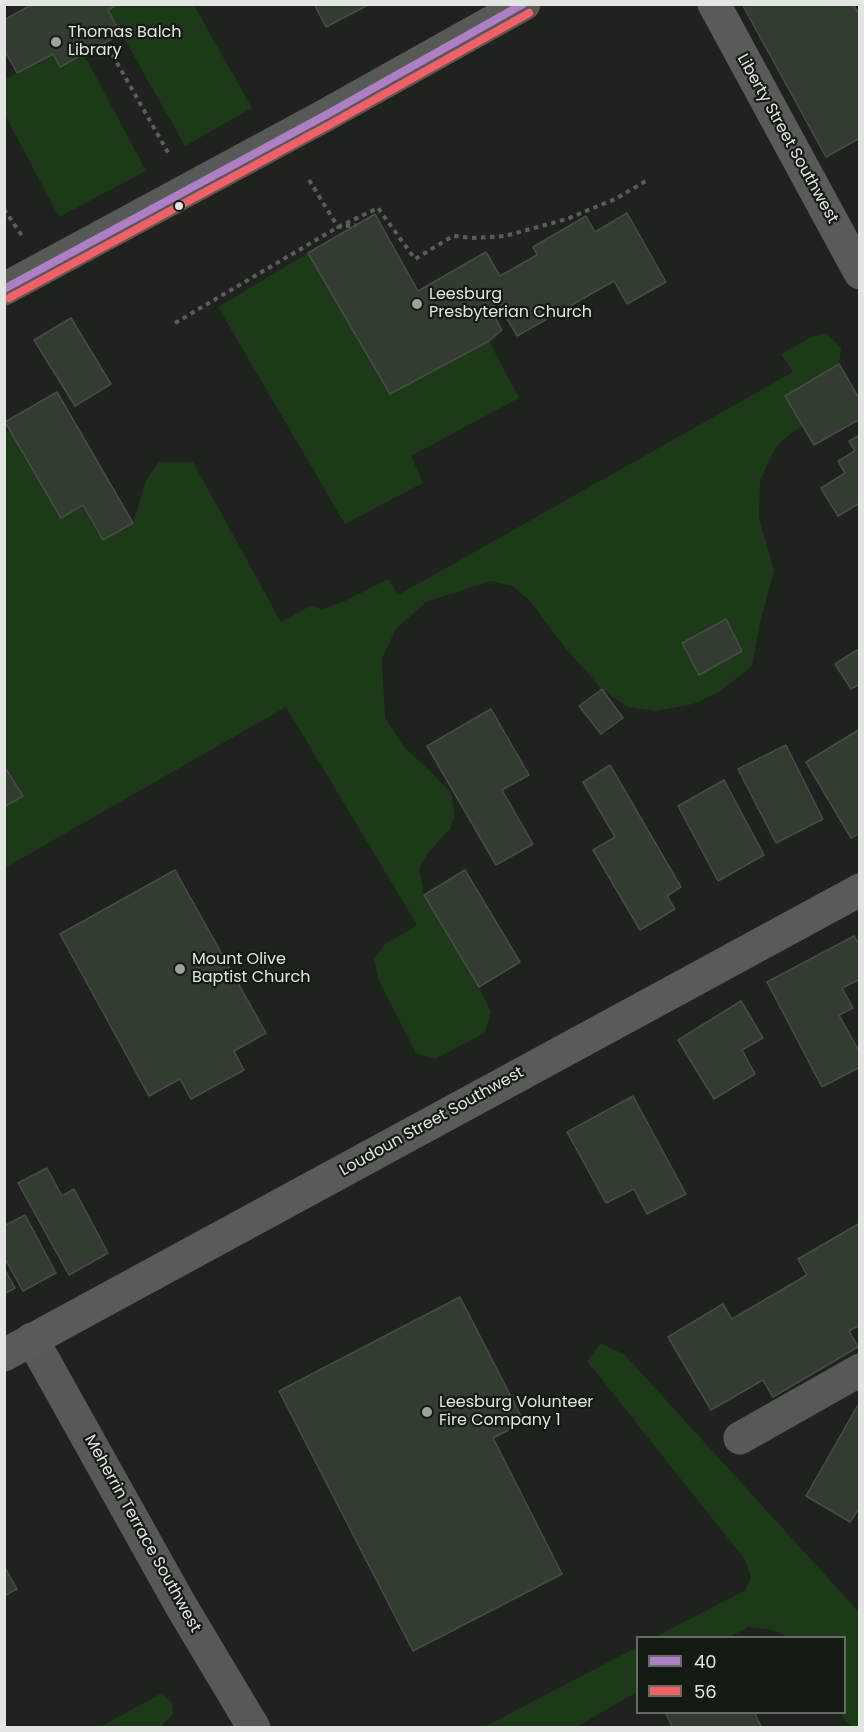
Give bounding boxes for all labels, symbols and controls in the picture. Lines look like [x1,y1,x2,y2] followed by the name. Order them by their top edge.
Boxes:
[68,23,182,61] place label: Thomas Balch Library
[49,35,63,49] marker: Thomas Balch Library
[732,51,842,227] street label: Liberty Street Southwest
[173,200,185,212] unlabelled marker
[429,285,592,323] place label: Leesburg Presbyterian Church
[410,297,424,311] marker: Leesburg Presbyterian Church
[192,950,310,988] place label: Mount Olive Baptist Church
[173,962,187,976] marker: Mount Olive Baptist Church
[337,1063,527,1181] street label: Loudoun Street Southwest
[439,1393,593,1431] place label: Leesburg Volunteer Fire Company 1
[420,1405,434,1419] marker: Leesburg Volunteer Fire Company 1
[80,1432,204,1636] street label: Meherrin Terrace Southwest
[636,1636,846,1714] legend
[694,1649,717,1674] text: 40
[694,1679,717,1704] text: 56

